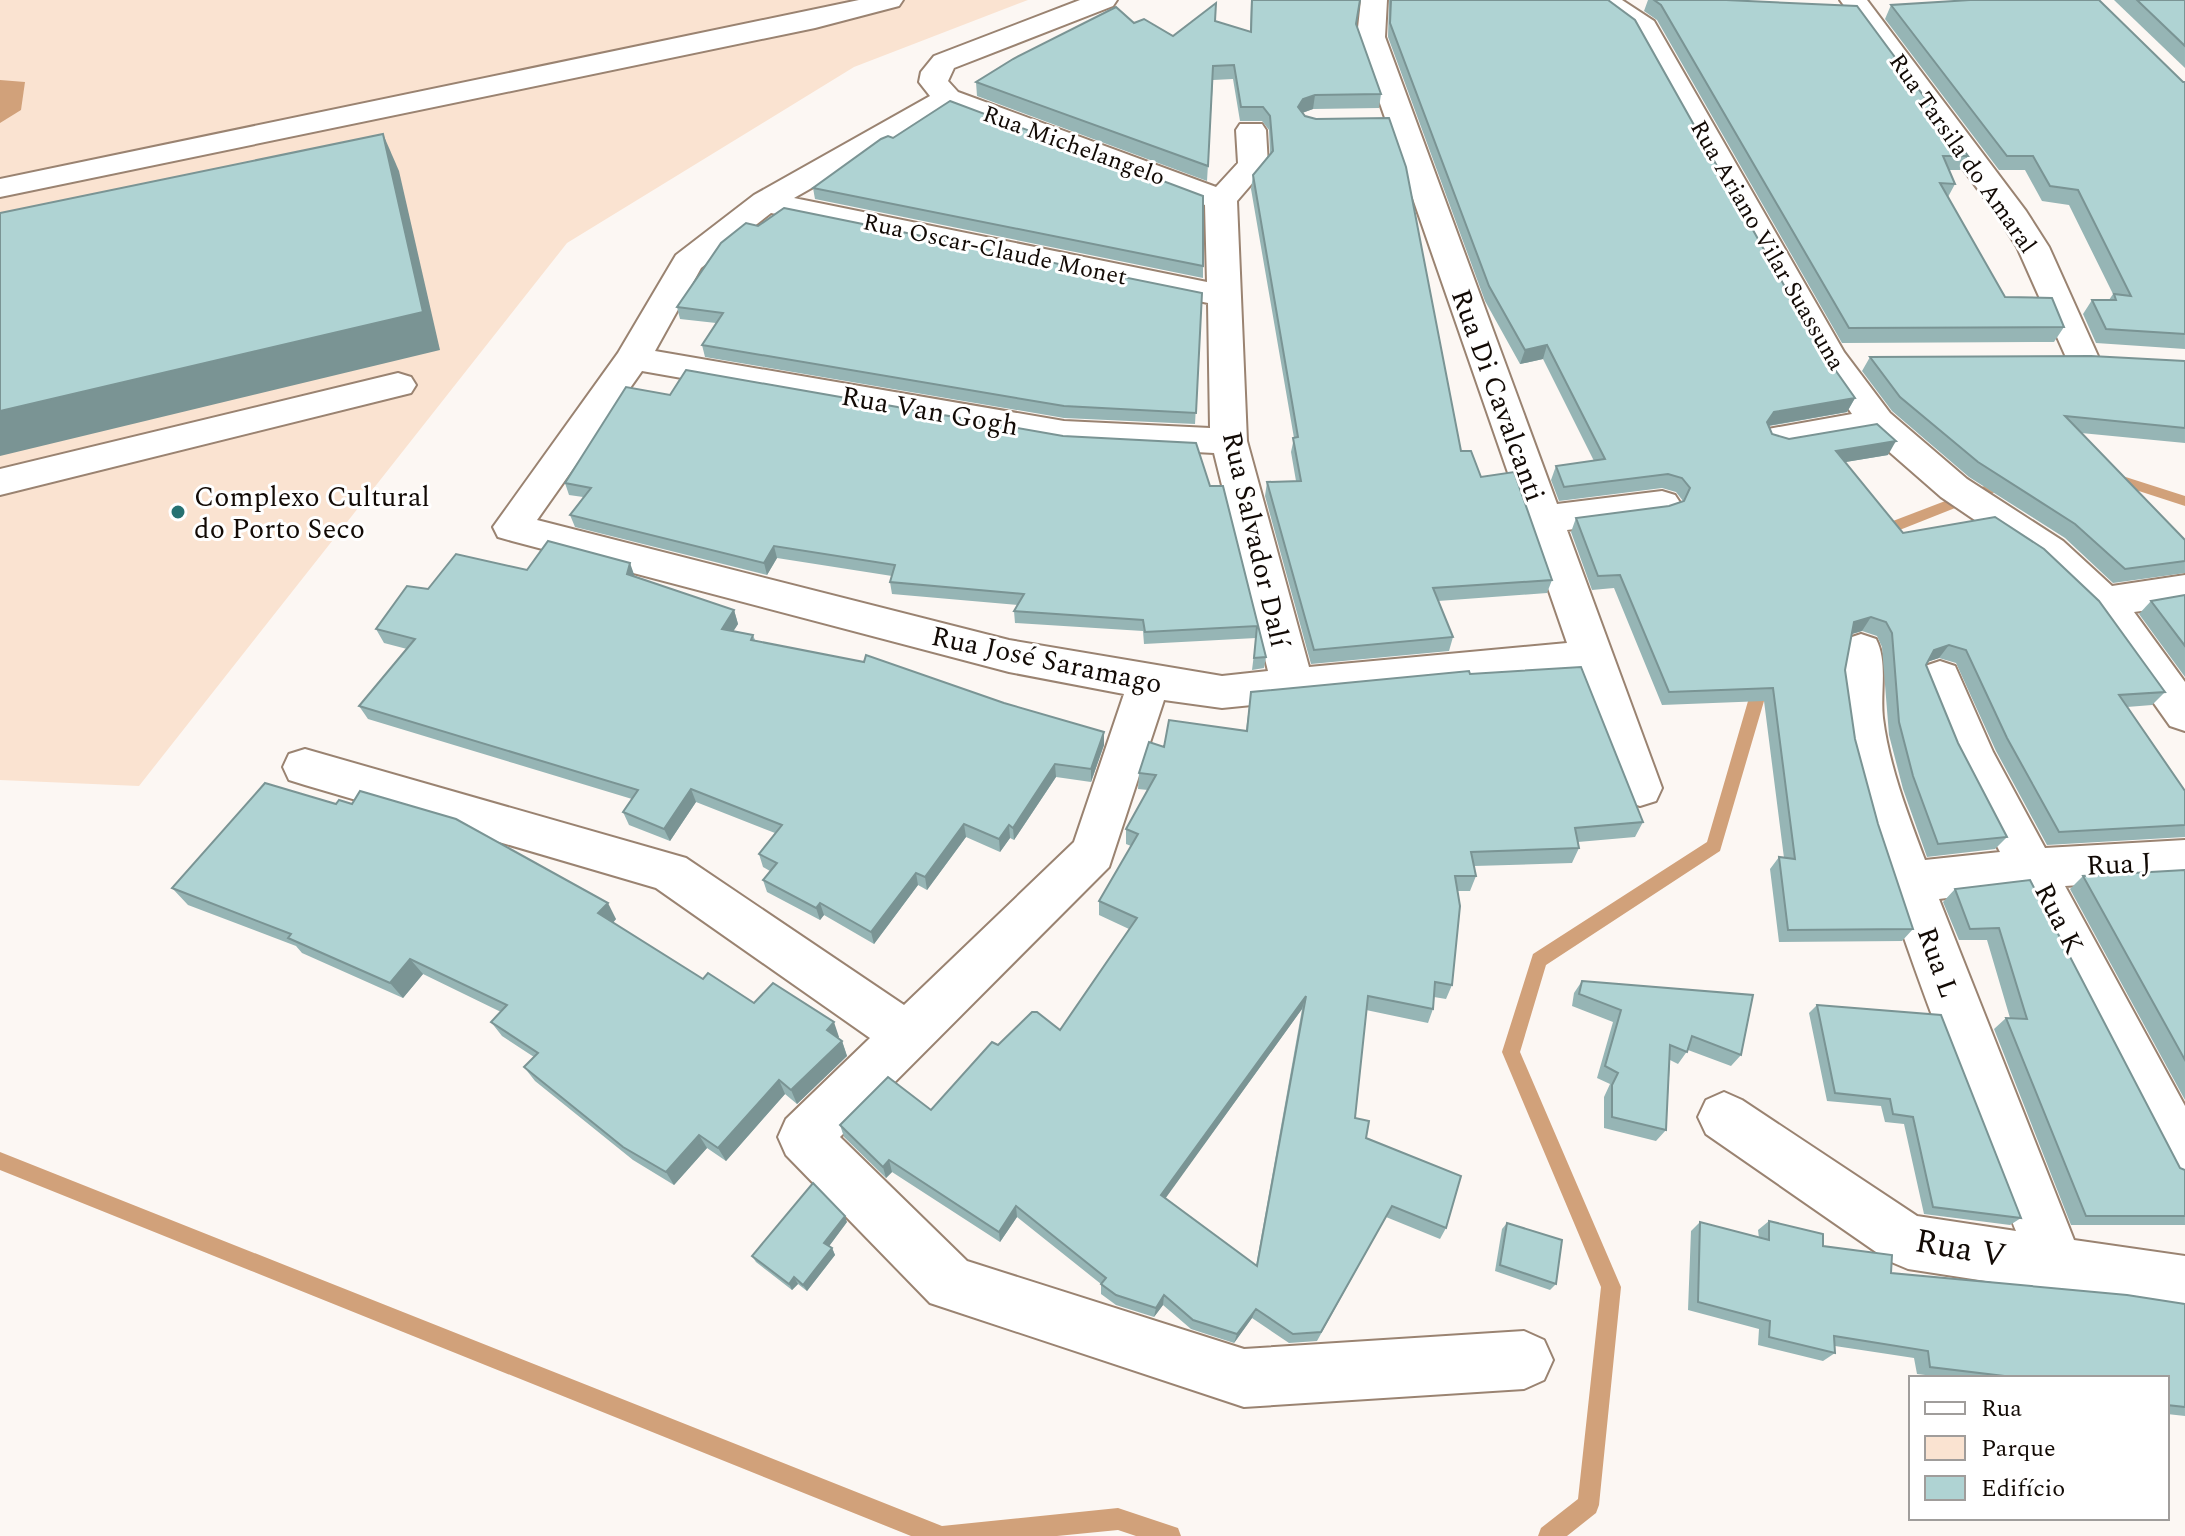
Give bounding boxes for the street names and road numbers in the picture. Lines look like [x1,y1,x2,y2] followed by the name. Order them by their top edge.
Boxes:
[1879,46,2045,261] street label: Rua Tarsila do Amaral
[977,96,1170,196] street label: Rua Michelangelo
[1681,114,1854,378] street label: Rua Ariano Vilar Suassuna
[859,204,1130,296] street label: Rua Oscar-Claude Monet
[1439,283,1556,508] street label: Rua Di Cavalcanti
[838,375,1022,448] street label: Rua Van Gogh
[1210,427,1302,653] street label: Rua Salvador Dalí
[927,615,1166,706] street label: Rua José Saramago
[2085,841,2153,888] street label: Rua J
[2022,875,2095,962] street label: Rua K
[1905,921,1970,1004] street label: Rua L
[1911,1215,2010,1283] street label: Rua V

